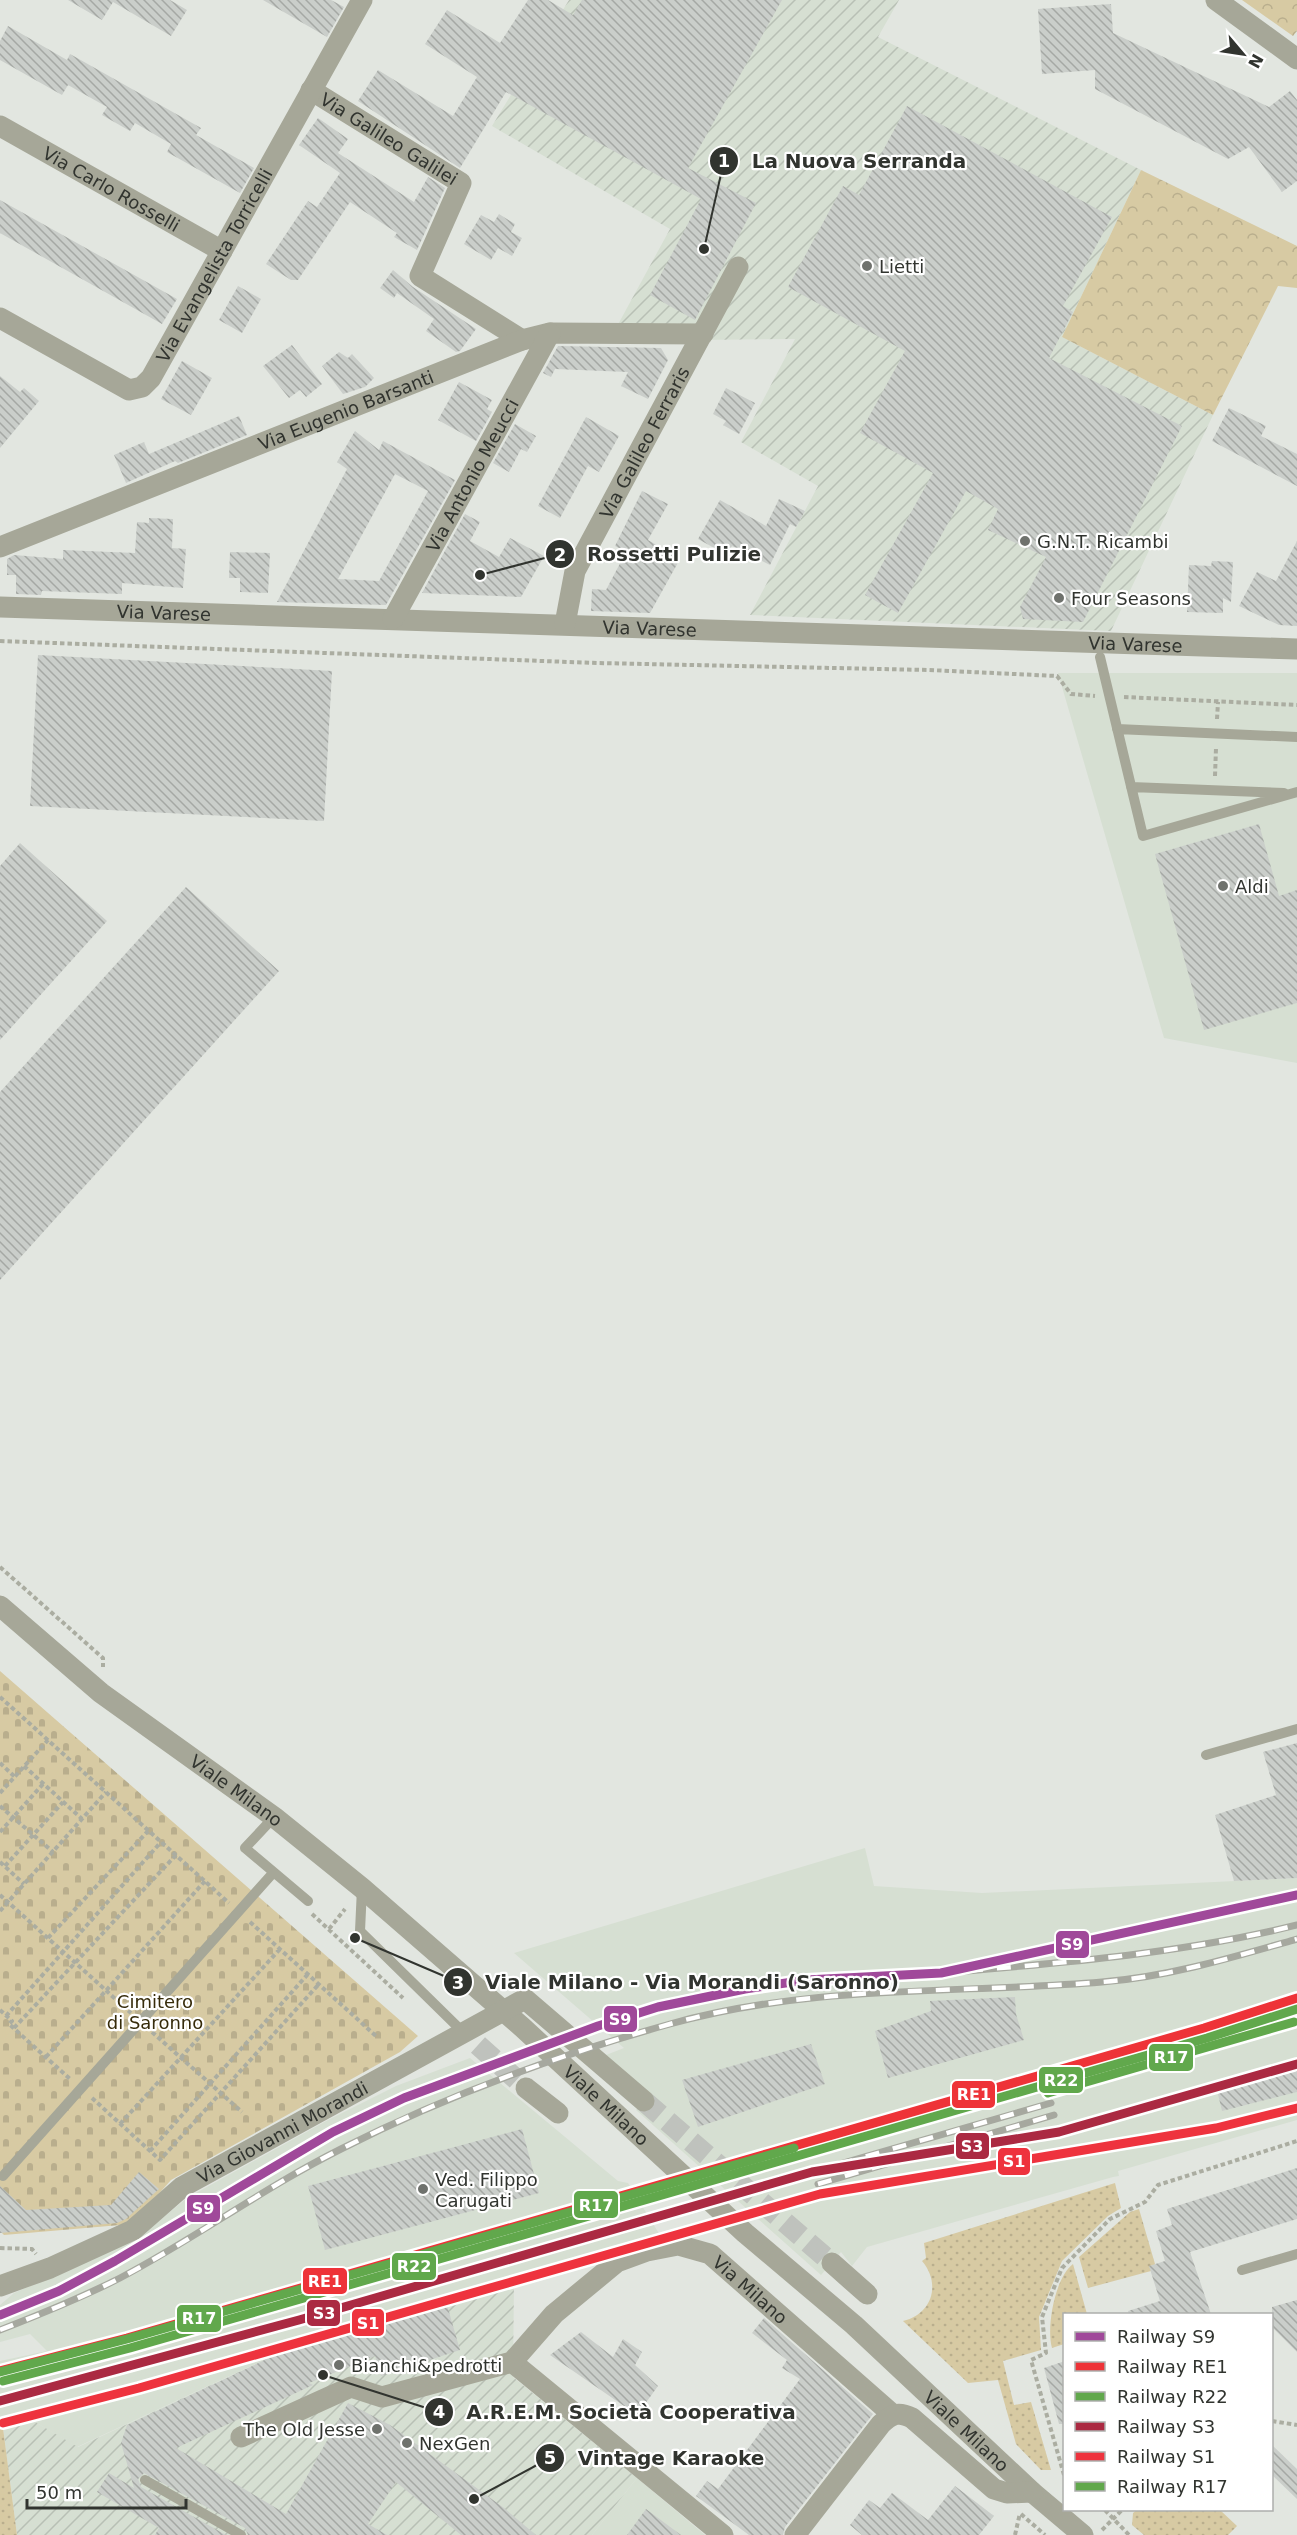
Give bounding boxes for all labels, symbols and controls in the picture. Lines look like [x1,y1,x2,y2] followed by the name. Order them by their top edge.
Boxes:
[1213,24,1273,84] north arrow
[1244,51,1267,71] text: N
[317,88,462,189] street label: Via Galileo Galilei
[39,142,184,236] street label: Via Carlo Rosselli
[709,142,978,180] callout: La Nuova Serranda
[752,149,966,173] text: La Nuova Serranda
[718,150,730,171] text: 1
[152,165,276,366] street label: Via Evangelista Torricelli
[879,256,924,277] place label: Lietti
[860,259,874,273] marker: Lietti
[595,363,693,522] street label: Via Galileo Ferraris
[255,366,437,454] street label: Via Eugenio Barsanti
[421,395,522,555] street label: Via Antonio Meucci
[1037,531,1169,552] place label: G.N.T. Ricambi
[1018,534,1032,548] marker: G.N.T. Ricambi
[545,535,773,573] callout: Rossetti Pulizie
[587,542,761,566] text: Rossetti Pulizie
[554,544,566,565] text: 2
[1071,588,1191,609] place label: Four Seasons
[1052,591,1066,605] marker: Four Seasons
[116,600,211,624] street label: Via Varese
[602,616,697,640] street label: Via Varese
[1088,632,1183,656] street label: Via Varese
[1235,876,1269,897] place label: Aldi
[1216,879,1230,893] marker: Aldi
[186,1750,287,1830] street label: Viale Milano
[1055,1930,1090,1959] line badge: S9
[1061,1935,1083,1954] text: S9
[443,1963,911,2001] callout: Viale Milano - Via Morandi (Saronno)
[485,1970,899,1994] text: Viale Milano - Via Morandi (Saronno)
[452,1972,464,1993] text: 3
[107,1991,203,2033] park label: Cimitero di Saronno
[603,2005,638,2033] line badge: S9
[609,2010,631,2029] text: S9
[1148,2043,1194,2072] line badge: R17
[1154,2048,1188,2067] text: R17
[559,2060,653,2150] street label: Viale Milano
[1038,2066,1084,2094] line badge: R22
[1044,2071,1078,2090] text: R22
[193,2077,371,2187] street label: Via Giovanni Morandi
[951,2080,996,2109] line badge: RE1
[957,2085,991,2104] text: RE1
[955,2132,990,2160] line badge: S3
[961,2137,983,2156] text: S3
[997,2147,1031,2176] line badge: S1
[1003,2152,1025,2171] text: S1
[435,2169,538,2211] place label: Ved. Filippo Carugati
[416,2182,430,2196] marker: Ved. Filippo Carugati
[573,2190,619,2219] line badge: R17
[186,2194,221,2223] line badge: S9
[579,2196,613,2215] text: R17
[192,2199,214,2218] text: S9
[709,2251,792,2328] street label: Via Milano
[391,2252,437,2281] line badge: R22
[397,2257,431,2276] text: R22
[302,2267,348,2295] line badge: RE1
[308,2272,342,2291] text: RE1
[306,2299,341,2327] line badge: S3
[176,2304,222,2333] line badge: R17
[313,2304,335,2323] text: S3
[351,2308,385,2337] line badge: S1
[182,2309,216,2328] text: R17
[1063,2313,1273,2511] legend
[357,2314,379,2333] text: S1
[1117,2326,1215,2347] text: Railway S9
[351,2355,502,2376] place label: Bianchi&pedrotti
[1117,2356,1228,2377] text: Railway RE1
[332,2358,346,2372] marker: Bianchi&pedrotti
[920,2386,1014,2476] street label: Viale Milano
[1117,2386,1228,2407] text: Railway R22
[424,2393,808,2431] callout: A.R.E.M. Società Cooperativa
[466,2400,796,2424] text: A.R.E.M. Società Cooperativa
[433,2401,445,2422] text: 4
[1117,2416,1215,2437] text: Railway S3
[242,2419,365,2440] place label: The Old Jesse
[370,2422,384,2436] marker: The Old Jesse
[419,2433,490,2454] place label: NexGen
[400,2436,414,2450] marker: NexGen
[535,2439,776,2477] callout: Vintage Karaoke
[578,2446,764,2470] text: Vintage Karaoke
[1117,2446,1215,2467] text: Railway S1
[544,2447,556,2468] text: 5
[27,2472,186,2510] scale bar
[1117,2476,1228,2497] text: Railway R17
[36,2482,82,2503] text: 50 m

